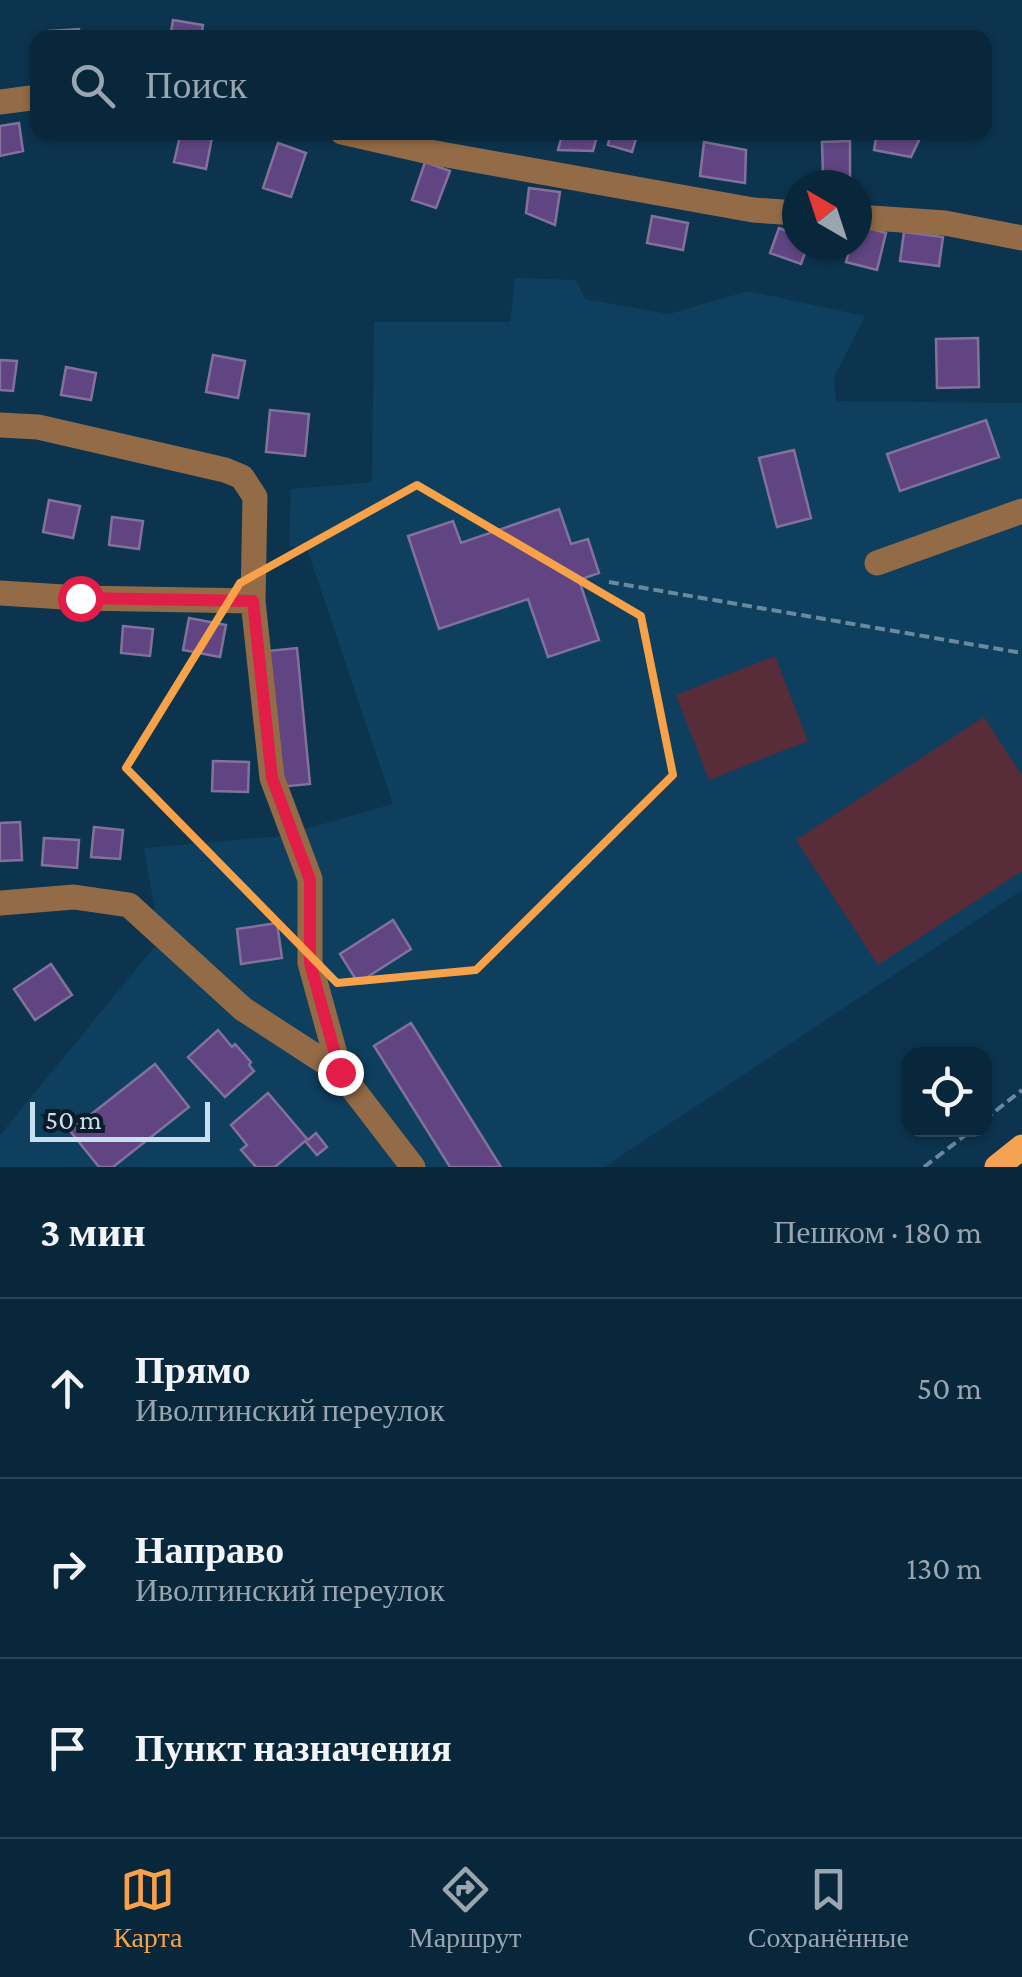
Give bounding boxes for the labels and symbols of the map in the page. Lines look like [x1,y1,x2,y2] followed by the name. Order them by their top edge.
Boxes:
[782,170,872,260] north arrow
[58,576,104,622] route start
[318,1050,364,1096] route end
[30,1097,210,1142] scale bar

